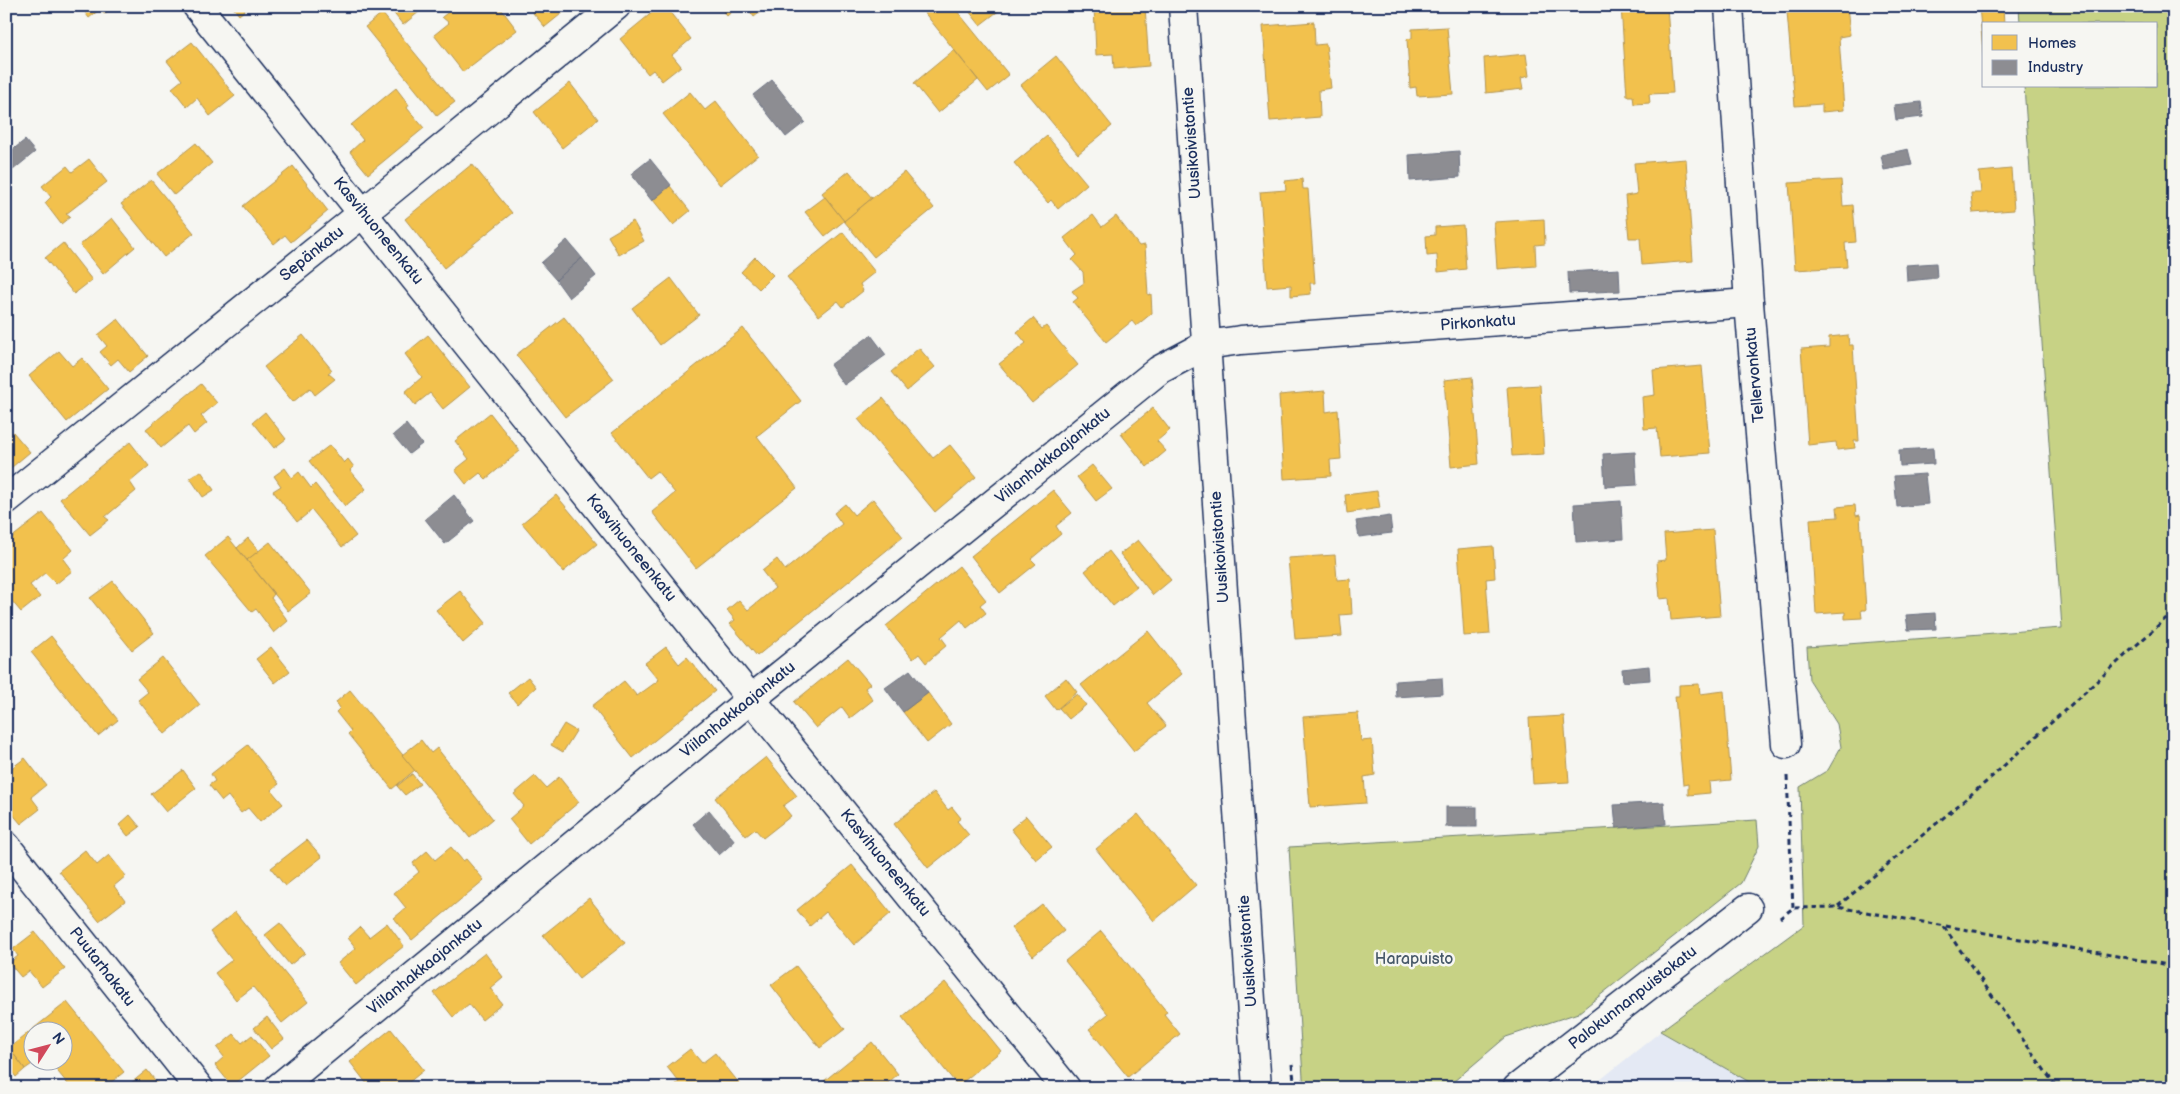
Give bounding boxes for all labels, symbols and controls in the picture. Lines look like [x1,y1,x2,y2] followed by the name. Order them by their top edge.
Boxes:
[1982,22,2158,88] legend
[2028,34,2077,53] text: Homes
[2028,58,2083,77] text: Industry
[1179,86,1205,200] street label: Uusikoivistontie
[329,173,427,289] street label: Kasvihuoneenkatu
[276,222,348,286] street label: Sepänkatu
[1440,311,1516,335] street label: Pirkonkatu
[1741,327,1769,423] street label: Tellervonkatu
[992,404,1114,508] street label: Viilanhakkaajankatu
[582,490,680,606] street label: Kasvihuoneenkatu
[1207,490,1233,604] street label: Uusikoivistontie
[677,658,799,762] street label: Viilanhakkaajankatu
[836,805,934,921] street label: Kasvihuoneenkatu
[1235,894,1261,1008] street label: Uusikoivistontie
[364,915,486,1019] street label: Viilanhakkaajankatu
[65,924,139,1010] street label: Puutarhakatu
[1565,942,1701,1054] street label: Palokunnanpuistokatu
[1375,950,1453,969] park label: Harapuisto
[22,1022,72,1072] north arrow
[48,1029,68,1048] text: N

